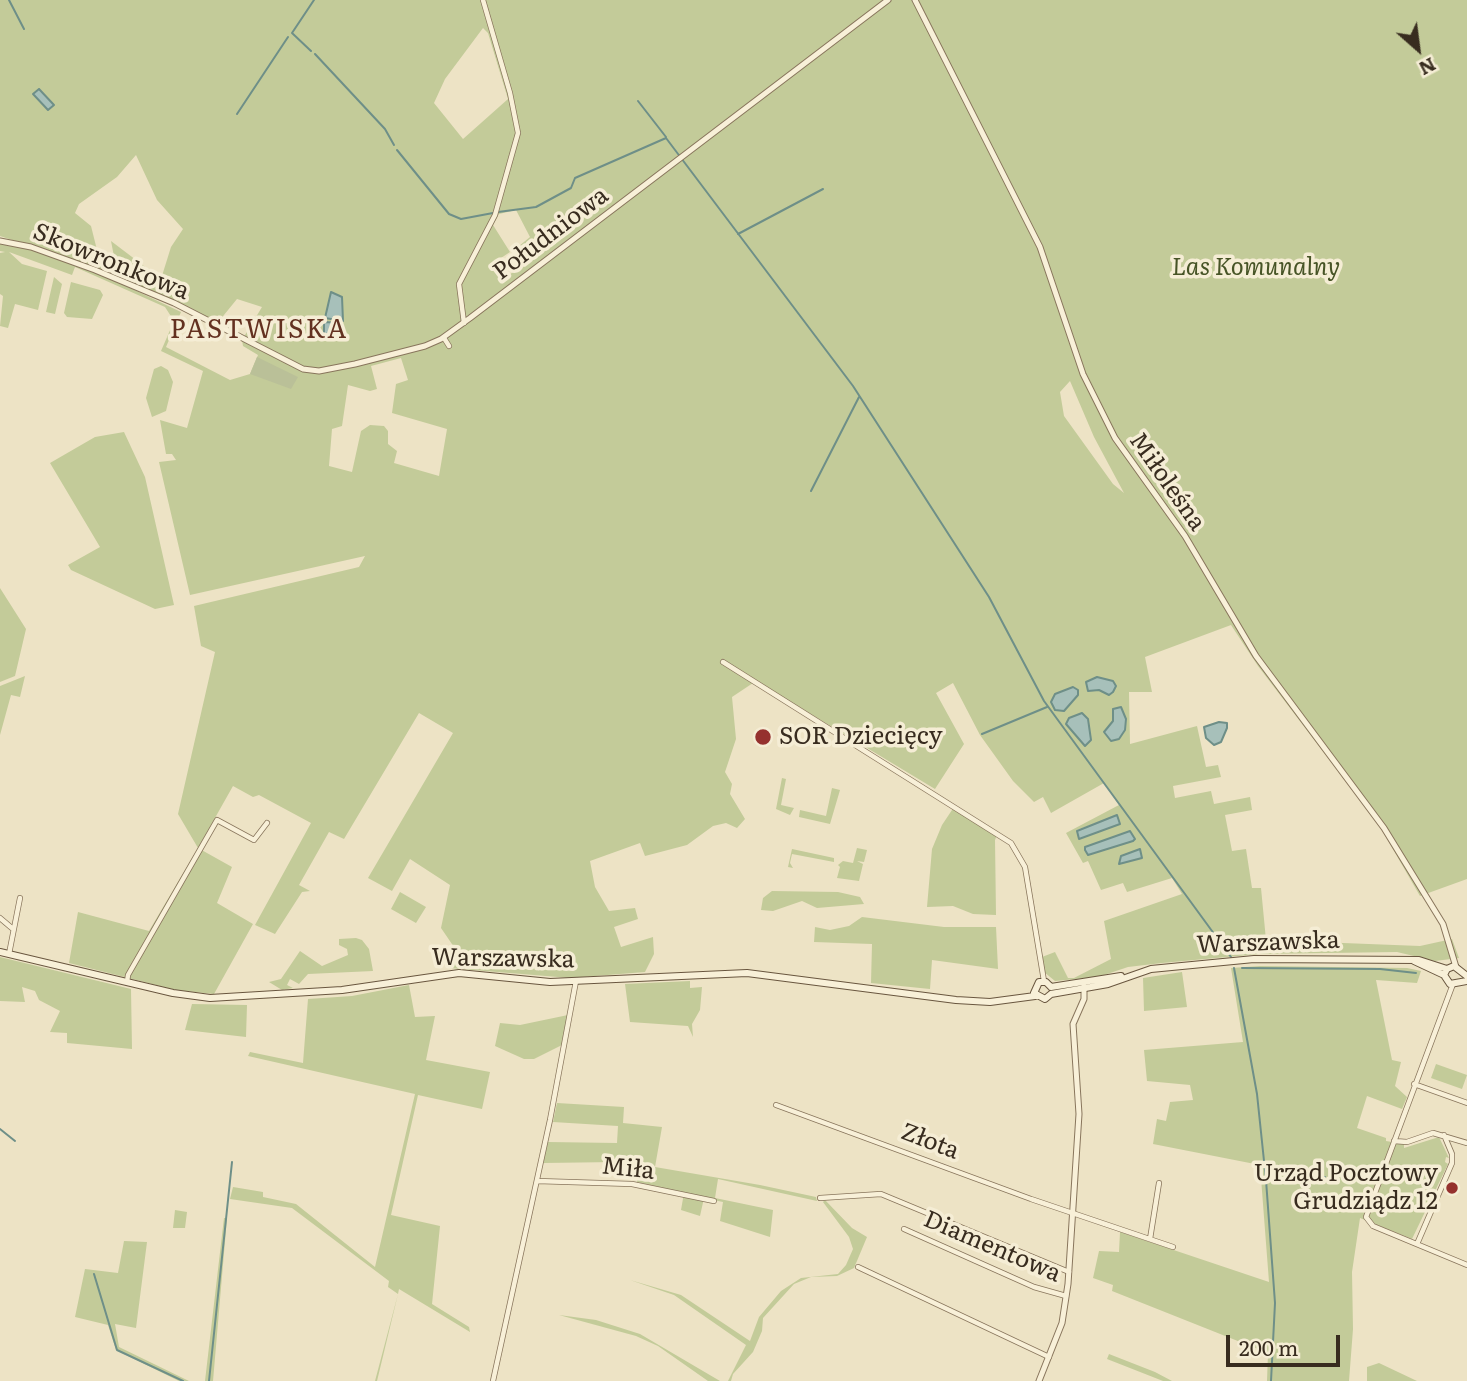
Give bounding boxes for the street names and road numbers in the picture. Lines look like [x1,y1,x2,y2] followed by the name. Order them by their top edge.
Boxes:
[488,181,614,287] street label: Południowa
[29,218,193,306] street label: Skowronkowa
[1123,427,1211,537] street label: Miłoleśna
[1196,926,1340,960] street label: Warszawska
[431,943,575,975] street label: Warszawska
[897,1118,963,1166] street label: Złota
[600,1152,656,1186] street label: Miła
[919,1205,1065,1289] street label: Diamentowa

